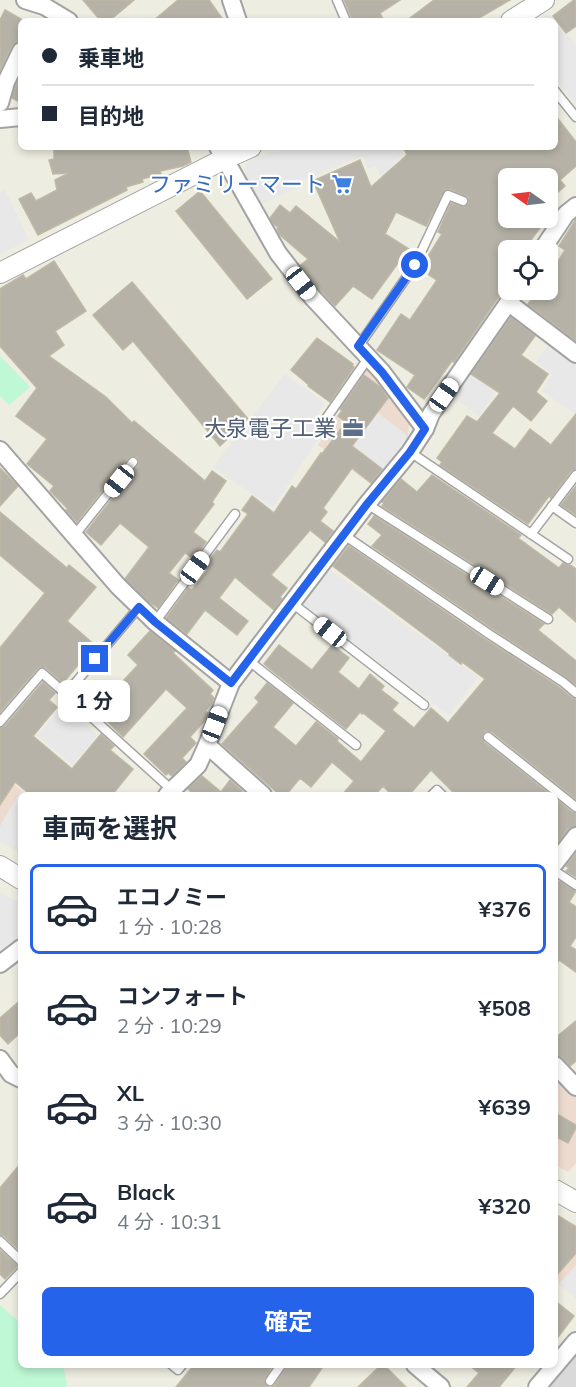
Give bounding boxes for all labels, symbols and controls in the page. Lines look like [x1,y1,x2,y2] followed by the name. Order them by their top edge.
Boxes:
[78,44,144,72] text: 乗車地
[78,102,144,130] text: 目的地
[498,168,558,228] north arrow
[498,168,558,300] map controls
[149,170,325,198] place label: ファミリーマート
[330,172,354,196] supermarket icon: ファミリーマート
[498,240,558,300] button: locate
[401,251,428,278] route start
[283,263,319,303] car
[426,375,462,415] car
[204,414,336,442] place label: 大泉電子工業
[341,416,365,440] office icon: 大泉電子工業
[101,461,137,501] car
[177,548,213,588] car
[467,564,507,598] car
[310,614,350,650] car
[81,645,108,672] route end
[59,680,131,722] callout: 1 分
[75,688,113,713] text: 1 分
[200,704,230,744] car
[42,811,177,845] text: 車両を選択
[45,882,99,936] icon: car
[117,883,227,911] text: エコノミー
[478,895,531,923] text: ¥376
[117,914,222,939] text: 1 分 · 10:28
[45,981,99,1035] icon: car
[117,982,248,1010] text: コンフォート
[478,994,531,1022] text: ¥508
[117,1013,222,1038] text: 2 分 · 10:29
[117,1079,144,1107] text: XL
[45,1080,99,1134] icon: car
[478,1093,531,1121] text: ¥639
[117,1110,222,1135] text: 3 分 · 10:30
[117,1178,175,1206] text: Black
[45,1179,99,1233] icon: car
[478,1192,531,1220] text: ¥320
[117,1209,222,1234] text: 4 分 · 10:31
[42,1287,534,1356] button: 確定

